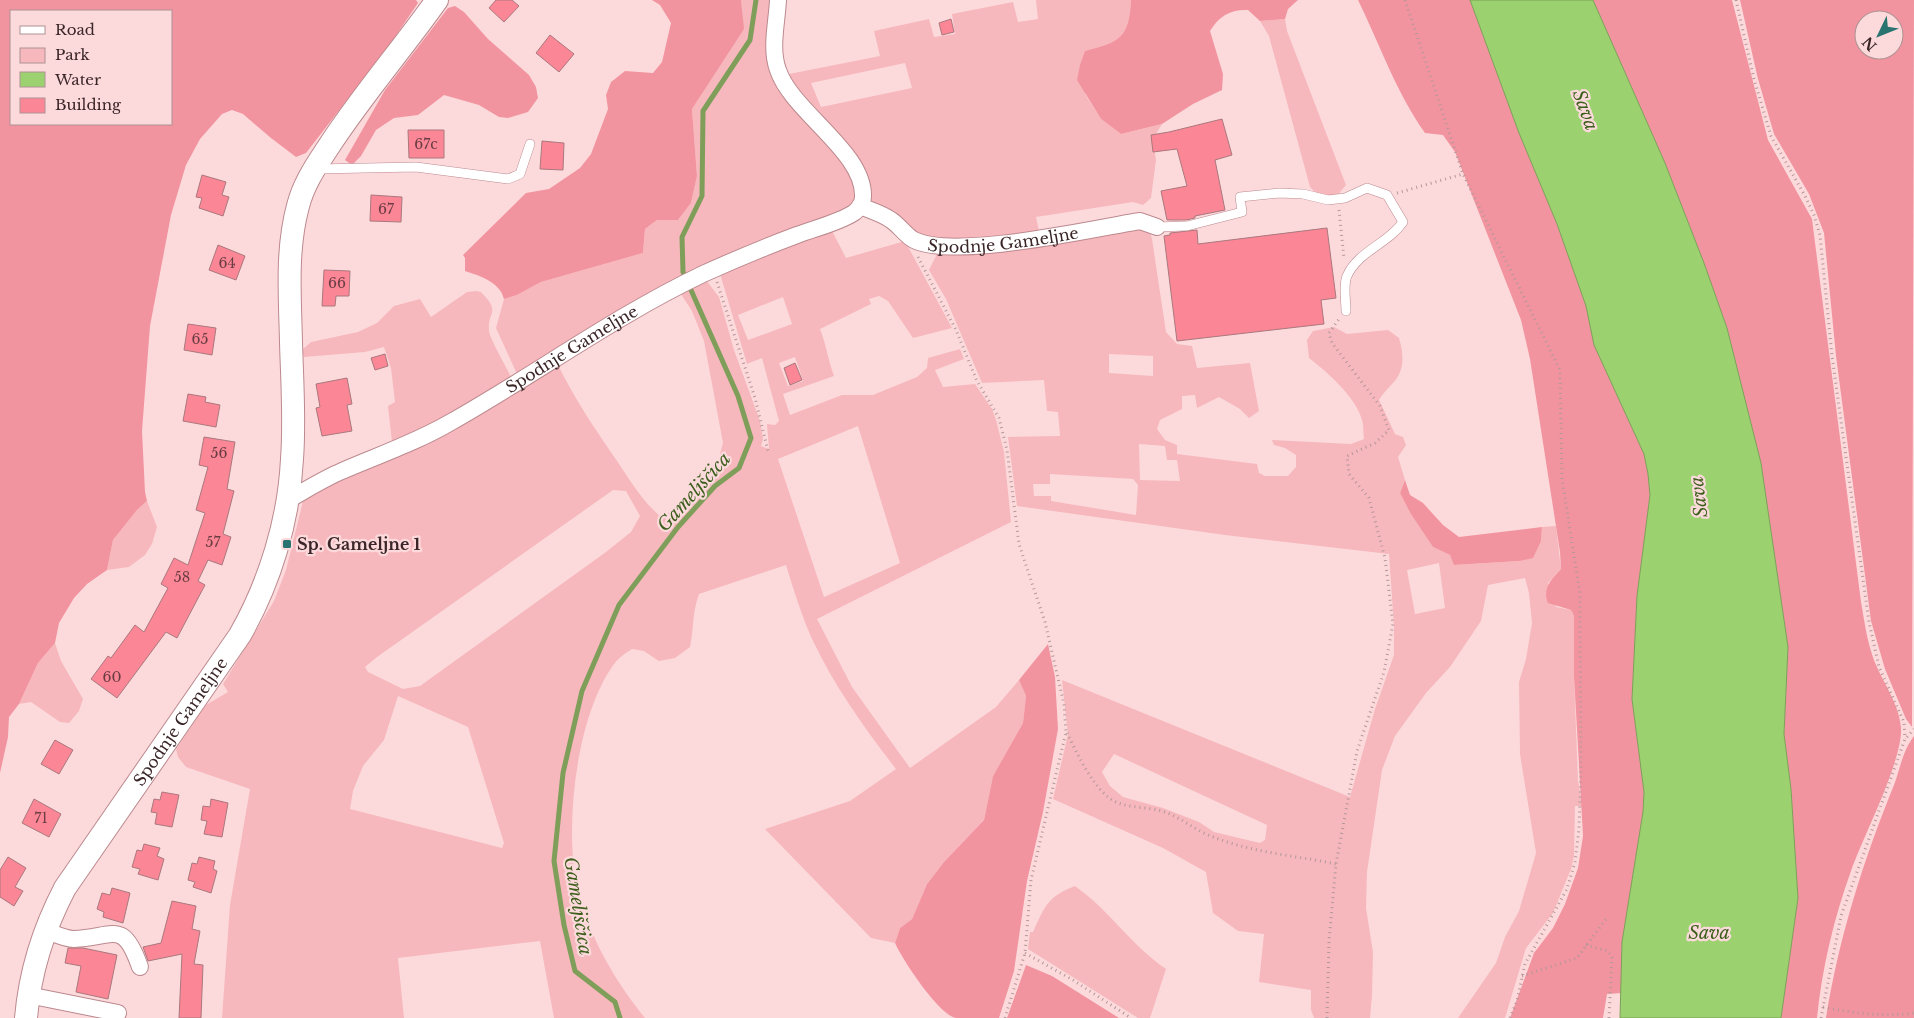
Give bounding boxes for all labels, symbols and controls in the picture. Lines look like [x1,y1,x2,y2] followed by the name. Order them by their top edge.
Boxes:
[10,10,172,125] legend
[1854,10,1904,60] north arrow
[55,20,95,39] text: Road
[1858,33,1881,55] text: N
[55,45,91,64] text: Park
[54,70,102,89] text: Water
[1568,87,1602,133] water label: Sava
[55,95,122,114] text: Building
[414,135,438,153] house number: 67c
[378,200,395,218] house number: 67
[926,222,1080,257] street label: Spodnje Gameljne
[218,254,236,272] house number: 64
[328,274,346,292] house number: 66
[502,301,641,397] street label: Spodnje Gameljne
[192,330,209,348] house number: 65
[211,444,227,462] house number: 56
[653,448,735,536] water label: Gameljščica
[1686,475,1712,519] water label: Sava
[206,533,221,551] house number: 57
[297,534,421,554] place label: Sp. Gameljne 1
[281,538,293,550] marker: Sp. Gameljne 1
[174,568,190,586] house number: 58
[129,654,231,790] street label: Spodnje Gameljne
[103,668,122,686] house number: 60
[34,809,48,827] house number: 71
[559,855,597,957] water label: Gameljščica
[1688,922,1730,944] water label: Sava

